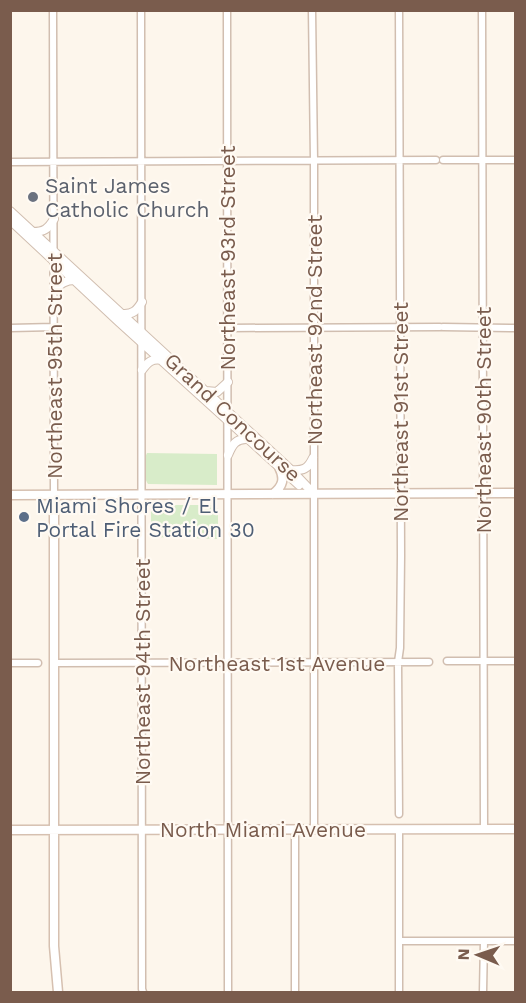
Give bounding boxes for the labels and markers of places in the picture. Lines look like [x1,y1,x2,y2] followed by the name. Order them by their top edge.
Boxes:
[45,173,210,222] place label: Saint James Catholic Church
[26,190,40,204] marker: Saint James Catholic Church
[36,493,255,542] place label: Miami Shores / El Portal Fire Station 30
[17,510,31,524] marker: Miami Shores / El Portal Fire Station 30

